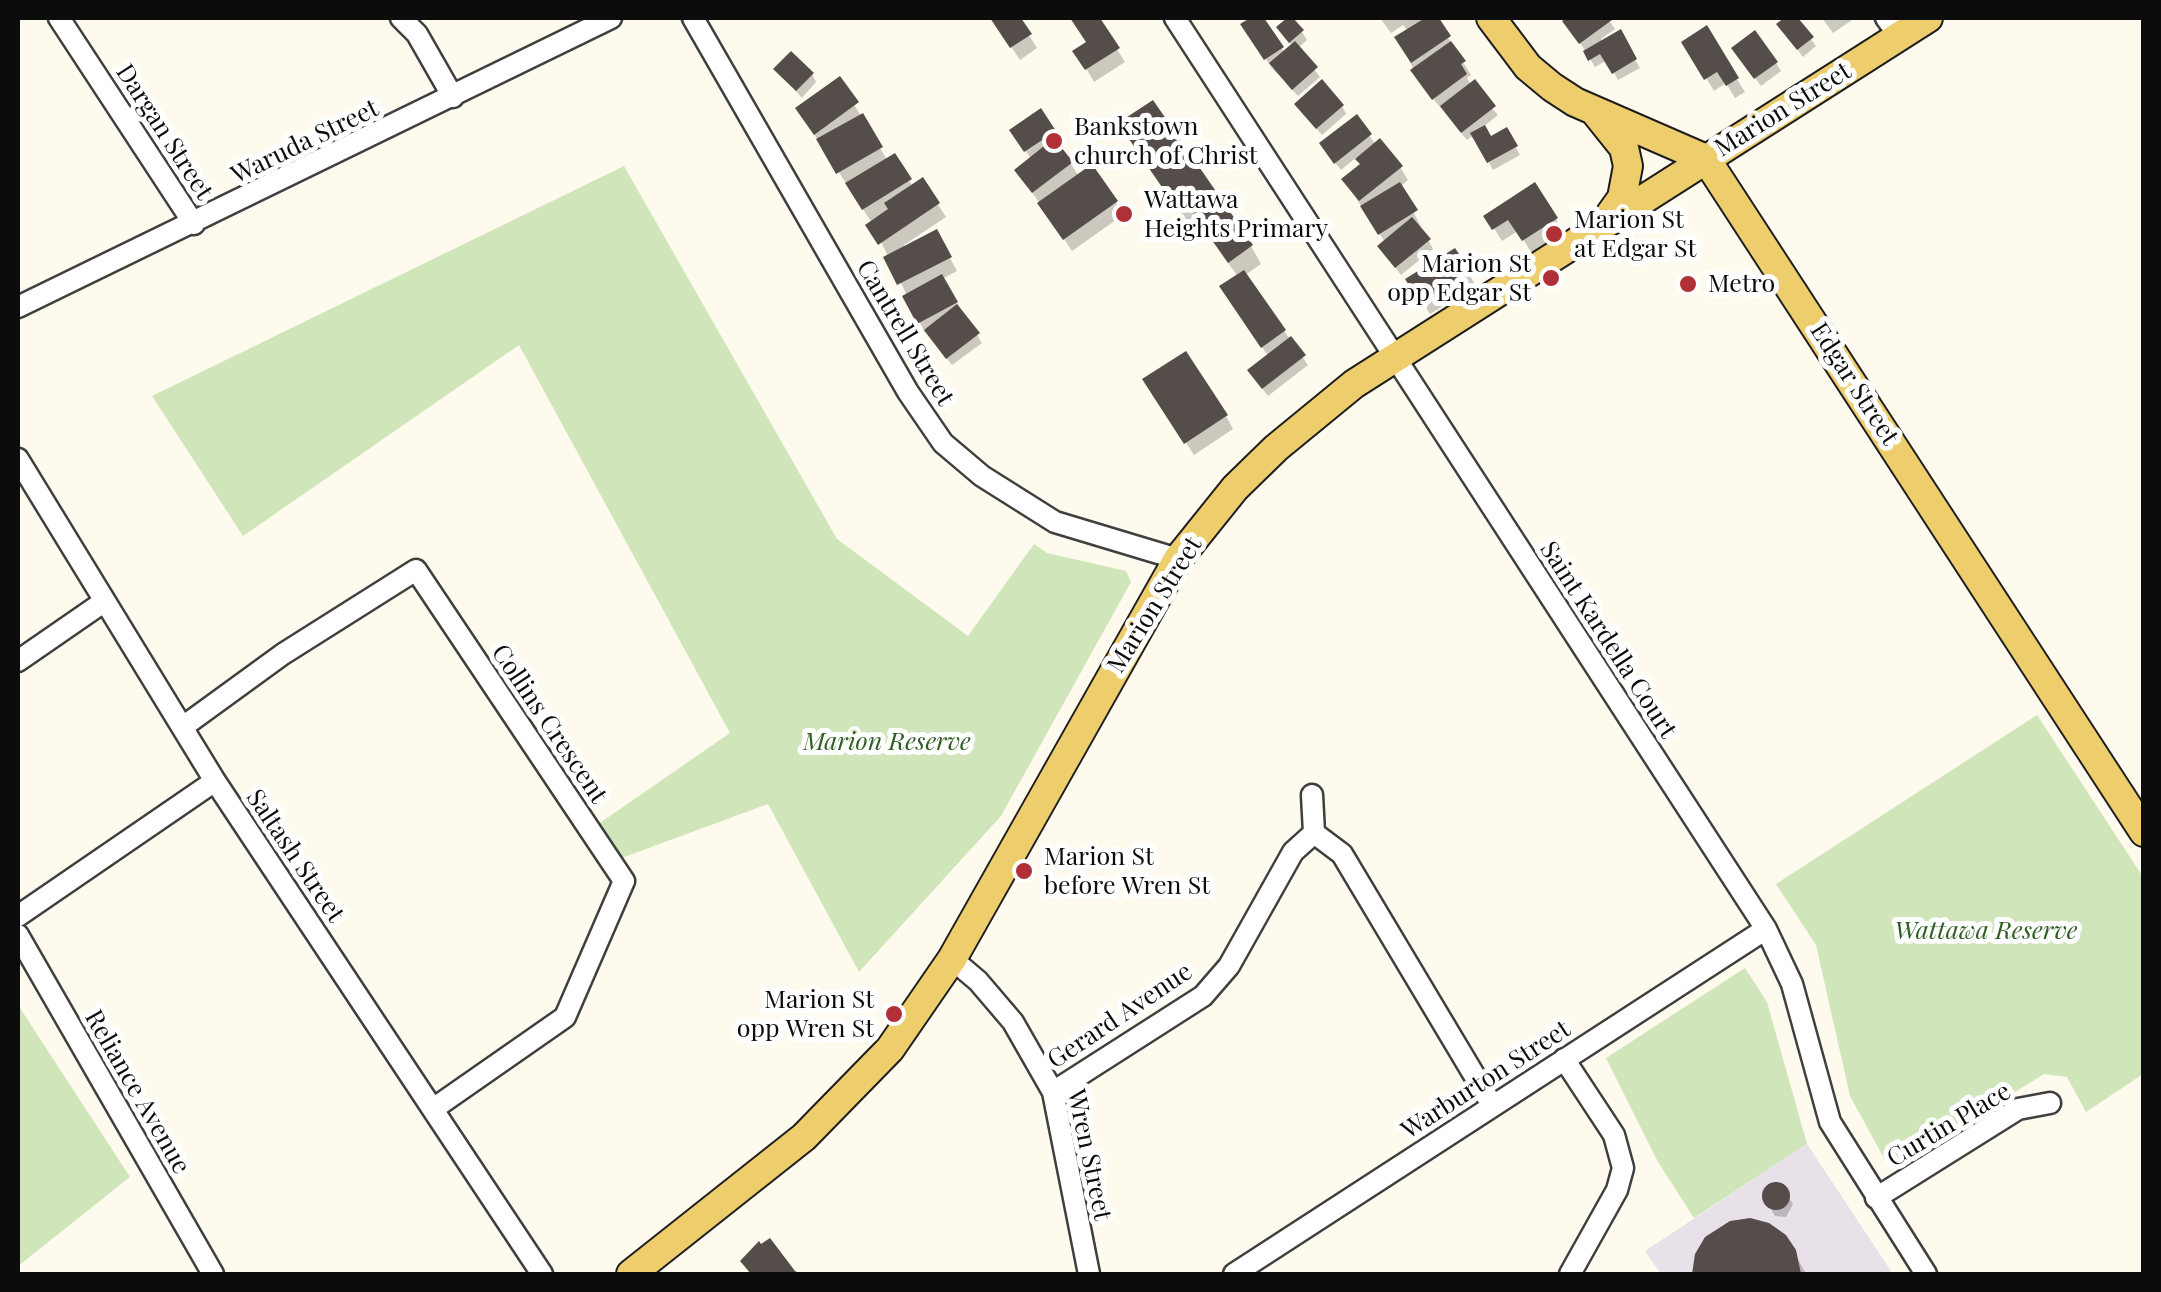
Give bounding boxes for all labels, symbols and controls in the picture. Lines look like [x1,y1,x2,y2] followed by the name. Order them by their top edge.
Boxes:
[1710,56,1856,164] street label: Marion Street
[109,59,219,205] street label: Dargan Street
[227,93,383,191] street label: Waruda Street
[1074,112,1258,171] place label: Bankstown church of Christ
[1043,130,1065,152] marker: Bankstown church of Christ
[1144,185,1328,244] place label: Wattawa Heights Primary
[1113,203,1135,225] marker: Wattawa Heights Primary
[1574,205,1696,264] place label: Marion St at Edgar St
[1543,223,1565,245] marker: Marion St at Edgar St
[1387,249,1531,308] place label: Marion St opp Edgar St
[850,255,960,411] street label: Cantrell Street
[1540,267,1562,289] marker: Marion St opp Edgar St
[1708,269,1775,299] place label: Metro
[1677,273,1699,295] marker: Metro
[1803,317,1905,451] street label: Edgar Street
[1101,532,1209,678] street label: Marion Street
[1533,536,1683,744] street label: Saint Kardella Court
[485,639,613,809] street label: Collins Crescent
[803,727,971,757] park label: Marion Reserve
[240,784,350,928] street label: Saltash Street
[1044,842,1210,901] place label: Marion St before Wren St
[1013,860,1035,882] marker: Marion St before Wren St
[1894,916,2078,946] park label: Wattawa Reserve
[1042,957,1198,1075] street label: Gerard Avenue
[737,985,874,1044] place label: Marion St opp Wren St
[883,1003,905,1025] marker: Marion St opp Wren St
[78,1005,196,1179] street label: Reliance Avenue
[1396,1014,1576,1146] street label: Warburton Street
[1882,1076,2016,1174] street label: Curtin Place
[1060,1087,1118,1223] street label: Wren Street

